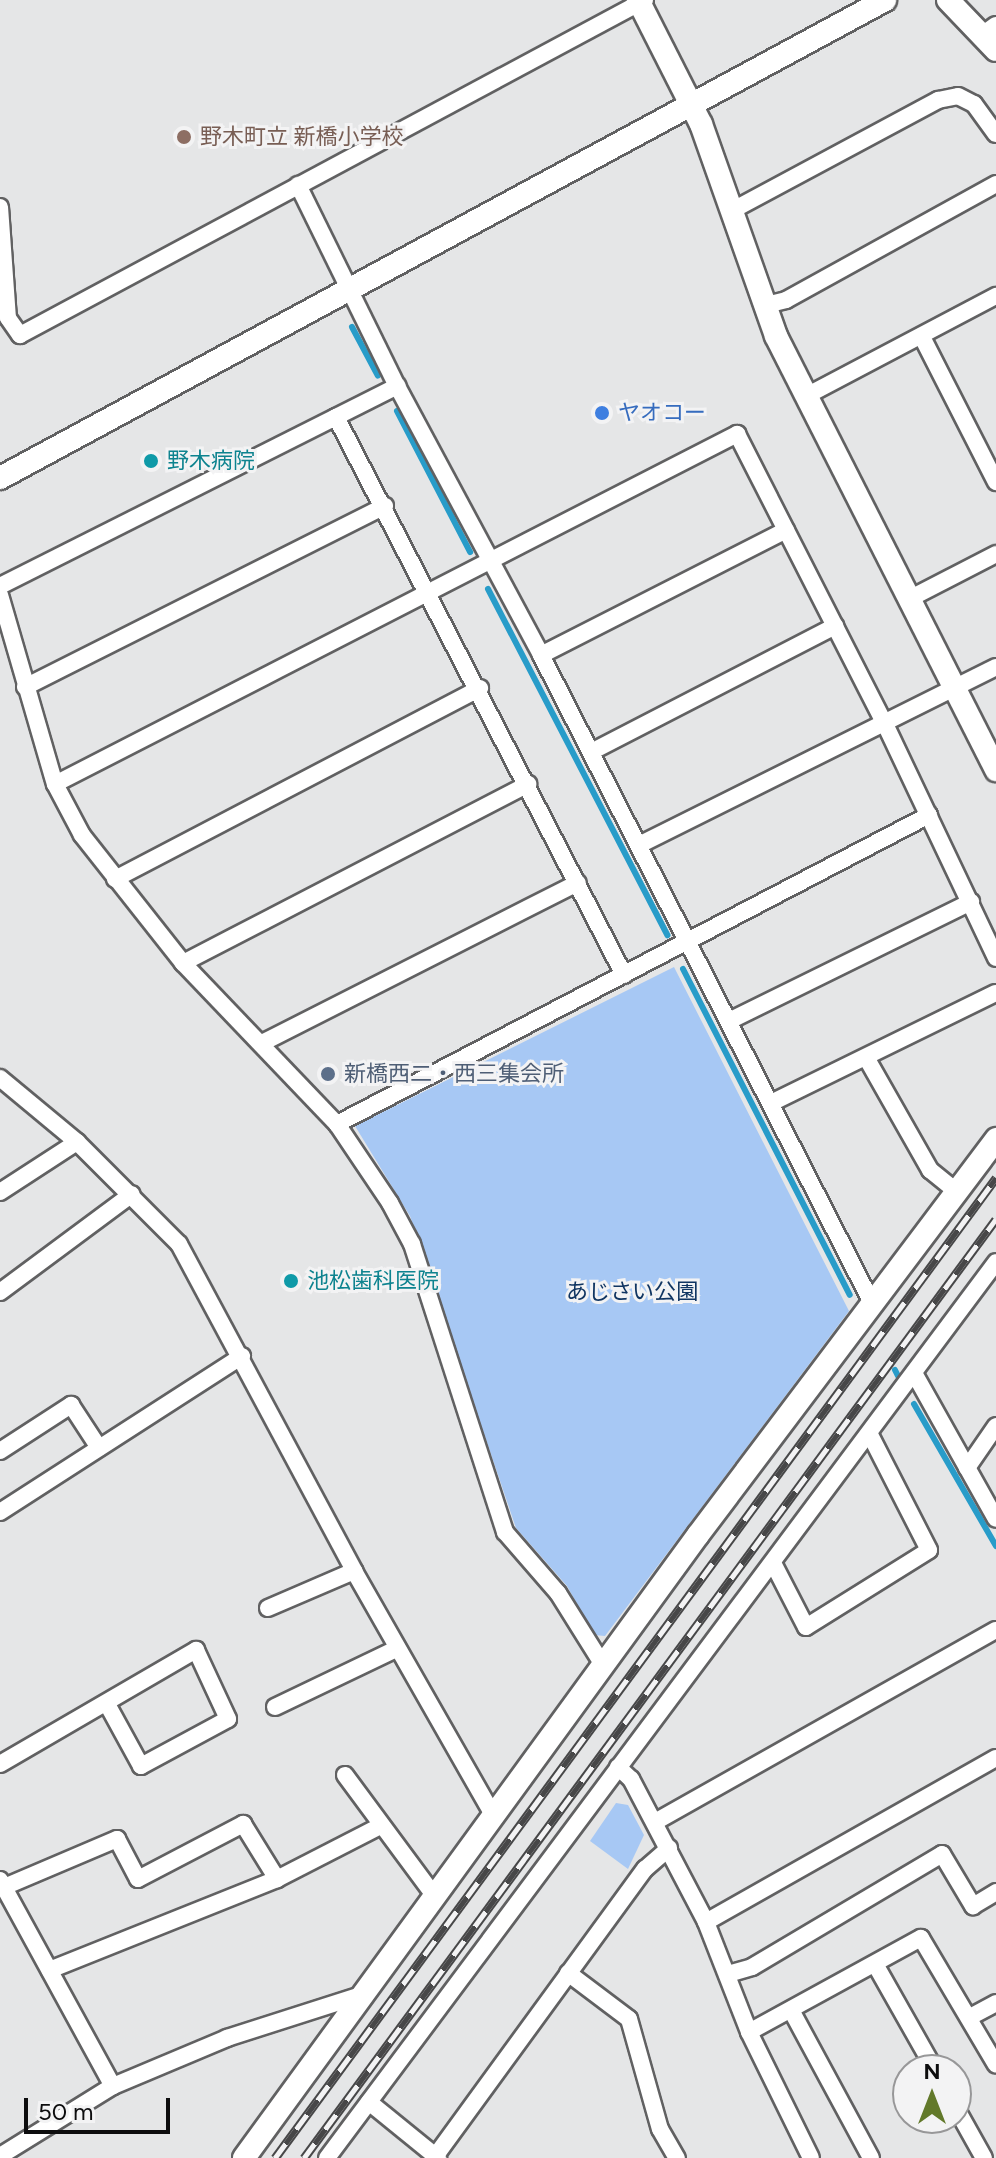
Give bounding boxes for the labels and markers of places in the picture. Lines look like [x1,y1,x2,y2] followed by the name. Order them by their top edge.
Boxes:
[200,124,403,150] place label: 野木町立 新橋小学校
[175,128,193,146] marker: 野木町立 新橋小学校
[618,400,706,426] place label: ヤオコー
[593,404,611,422] marker: ヤオコー
[167,448,255,474] place label: 野木病院
[142,452,160,470] marker: 野木病院
[344,1061,564,1087] place label: 新橋西二・西三集会所
[319,1065,337,1083] marker: 新橋西二・西三集会所
[307,1268,439,1294] place label: 池松歯科医院
[282,1272,300,1290] marker: 池松歯科医院

